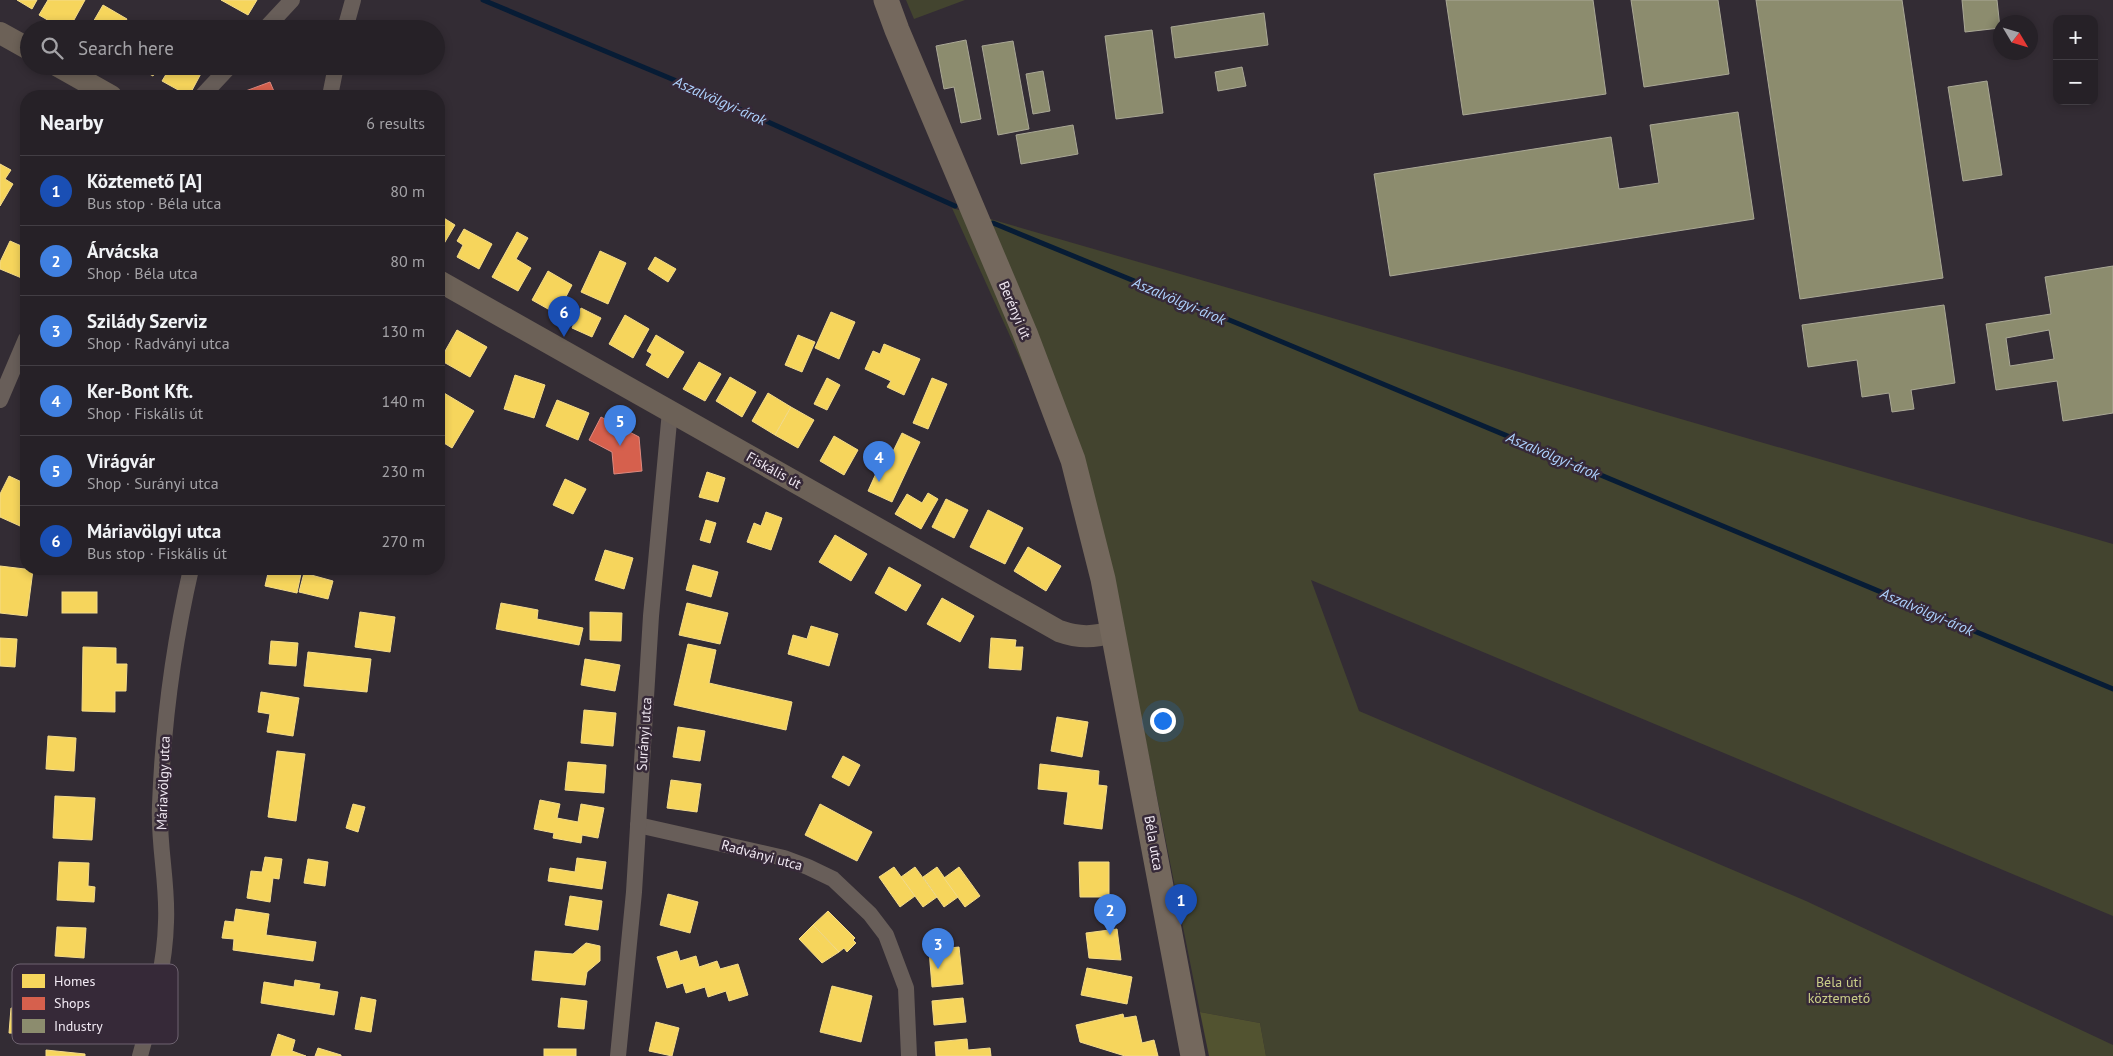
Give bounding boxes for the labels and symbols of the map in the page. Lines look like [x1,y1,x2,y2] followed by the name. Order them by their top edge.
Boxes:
[1993,15,2038,60] north arrow
[670,71,771,130] water label: Aszalvölgyi-árok
[1129,272,1230,329] water label: Aszalvölgyi-árok
[995,278,1035,342] street label: Berényi út
[548,296,580,337] pin: 6
[604,405,636,446] pin: 5
[1503,427,1604,484] water label: Aszalvölgyi-árok
[863,441,895,482] pin: 4
[743,448,805,493] street label: Fiskális út
[1877,583,1978,640] water label: Aszalvölgyi-árok
[632,697,656,771] street label: Surányi utca
[1150,708,1176,734] your location
[152,735,174,830] street label: Máriavölgy utca
[1140,814,1168,872] street label: Béla utca
[719,836,805,875] street label: Radványi utca
[1165,884,1197,925] pin: 1
[1094,894,1126,935] pin: 2
[922,928,954,969] pin: 3
[12,964,178,1044] legend
[54,972,95,990] text: Homes
[1808,973,1870,1007] park label: Béla úti köztemető
[54,994,90,1012] text: Shops
[54,1017,103,1035] text: Industry

